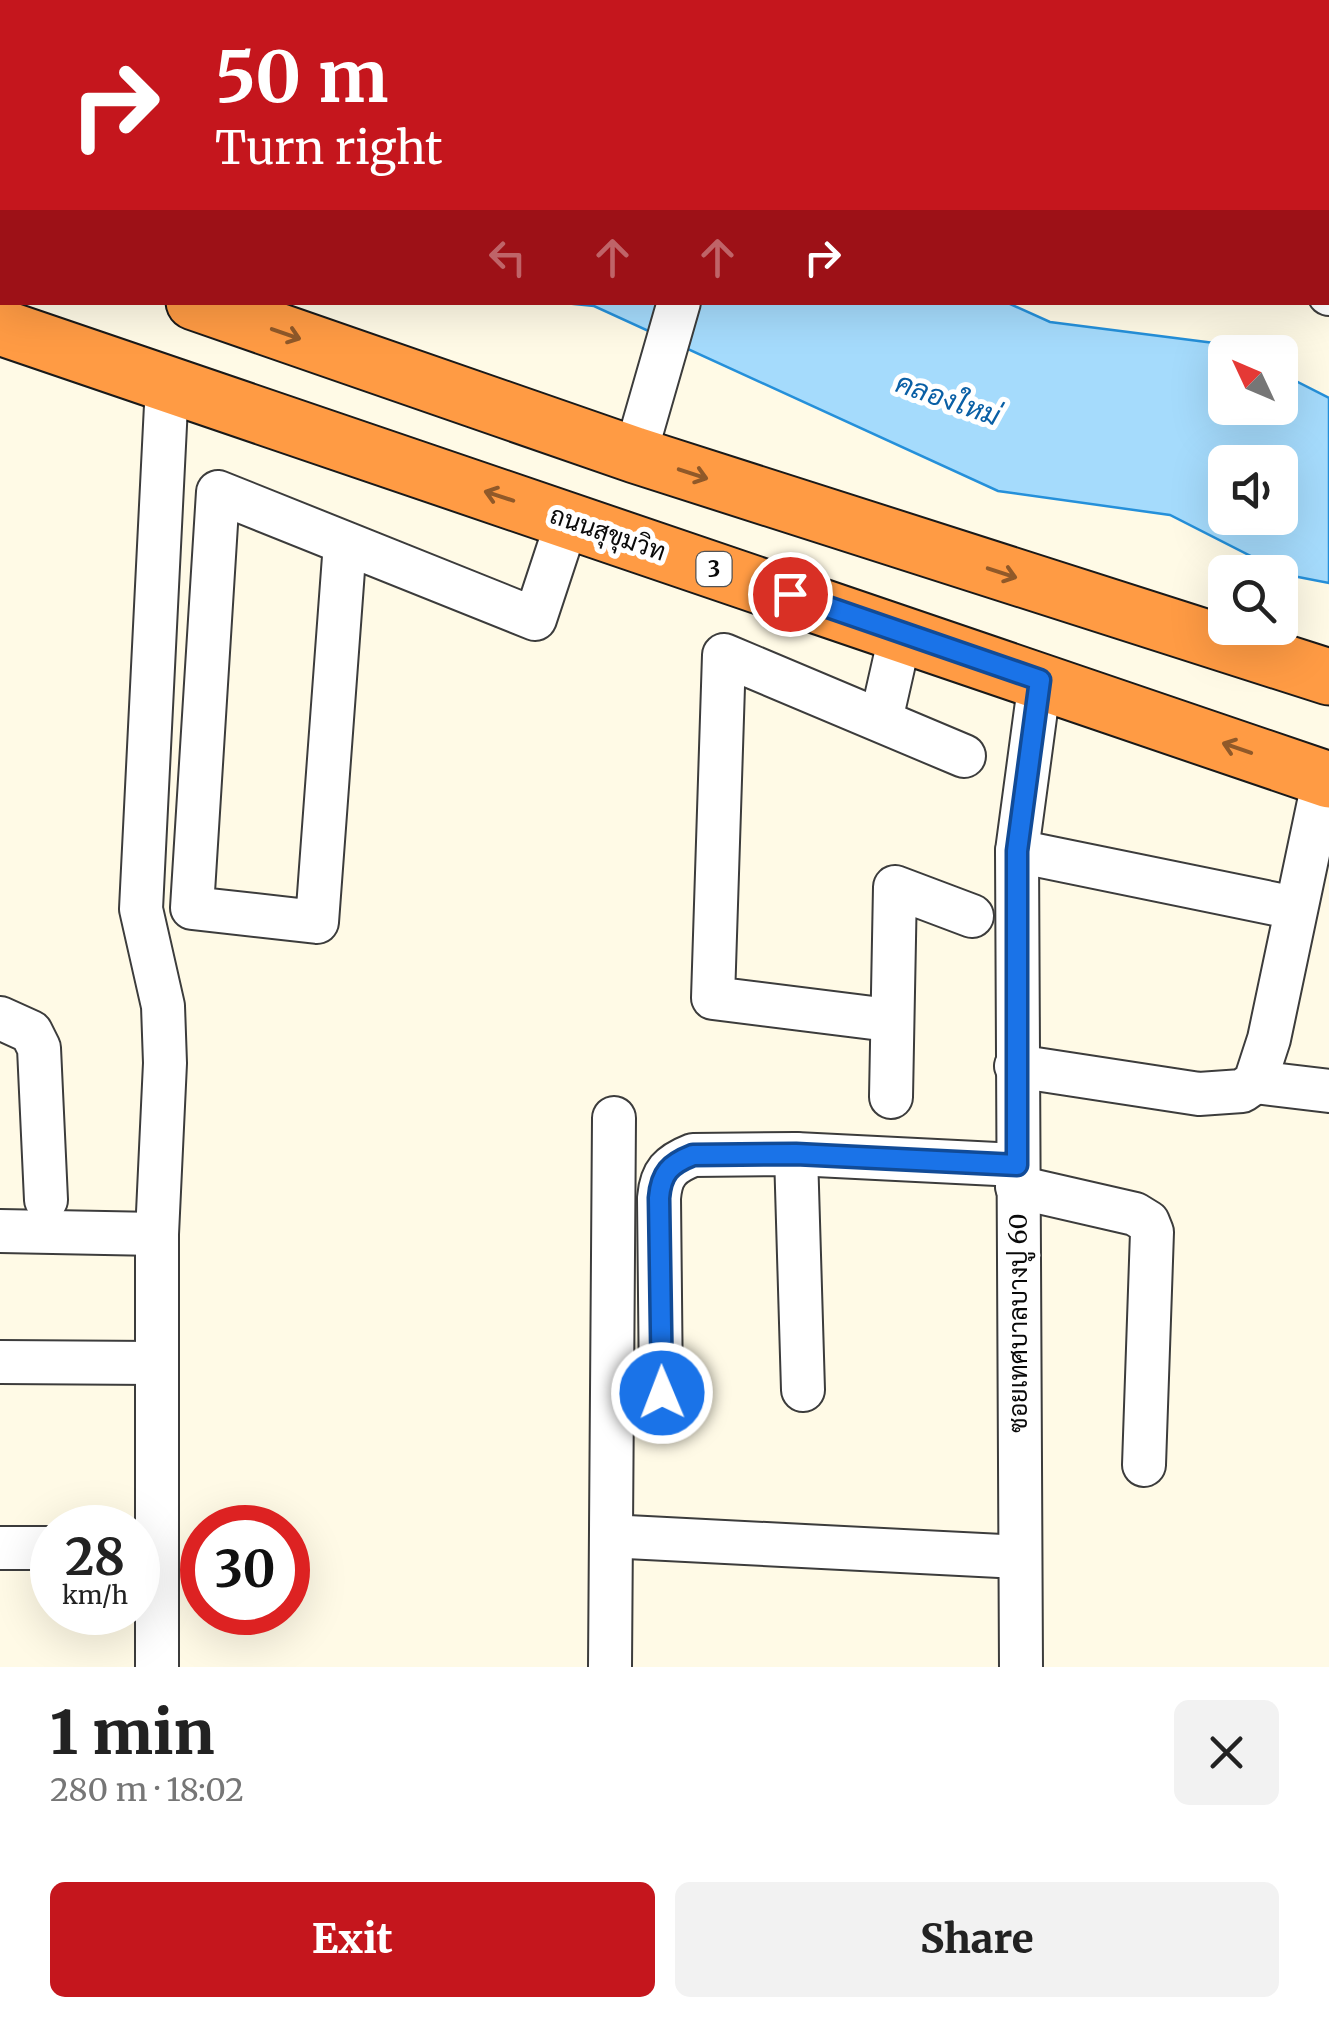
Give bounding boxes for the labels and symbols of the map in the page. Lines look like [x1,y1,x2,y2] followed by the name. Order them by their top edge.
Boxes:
[269,327,301,345] one-way arrow
[1208,335,1298,425] north arrow
[891,363,1007,434] water label: คลองใหม่
[676,466,708,484] one-way arrow
[483,486,515,504] one-way arrow
[545,498,670,570] street label: ถนนสุขุมวิท
[696,552,732,586] road number: 3
[748,552,833,637] pin
[986,565,1018,583] one-way arrow
[1222,738,1253,756] one-way arrow
[1002,1213,1036,1433] street label: ซอยเทศบาลบางปู 60
[610,1341,714,1445] position arrow
[180,1505,310,1635] speed limit sign: 30

